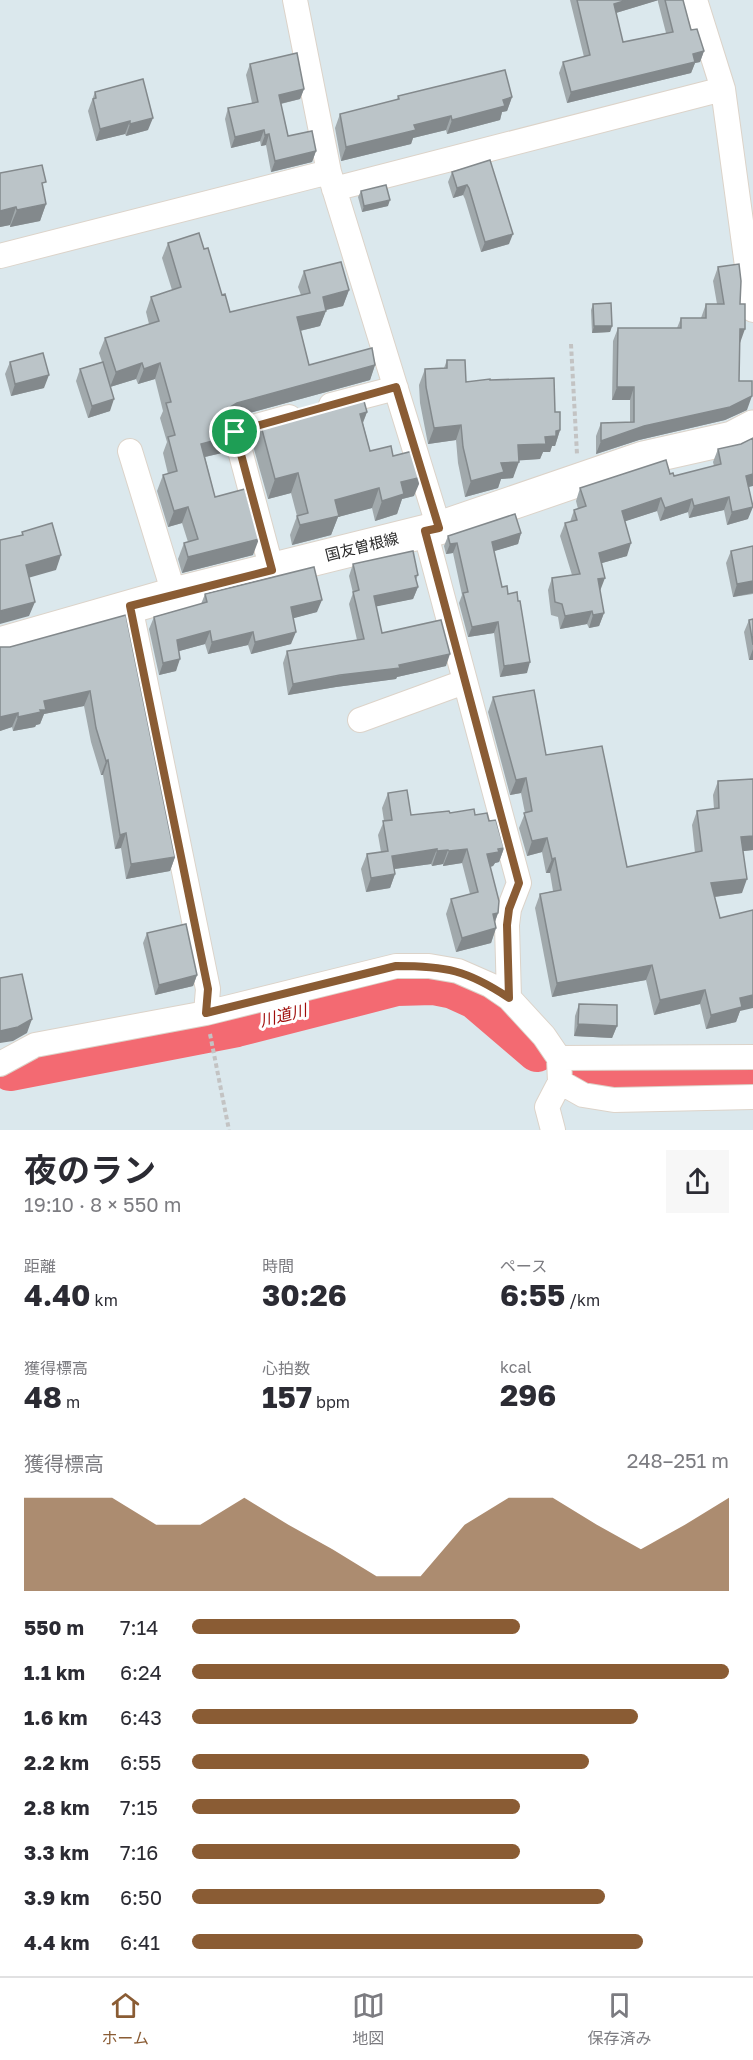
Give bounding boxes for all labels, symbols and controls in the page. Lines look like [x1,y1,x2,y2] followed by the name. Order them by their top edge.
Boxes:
[209,406,260,457] pin
[218,415,251,448] icon: arrive
[323,528,400,564] street label: 国友曽根線
[257,999,311,1031] water label: 川道川
[24,1150,156,1189] text: 夜のラン
[666,1150,729,1213] button: share
[24,1192,181,1216] text: 19:10 · 8 × 550 m
[24,1256,56,1276] text: 距離
[262,1256,294,1276] text: 時間
[500,1256,547,1276] text: ペース
[24,1277,91,1313] text: 4.40
[262,1277,347,1313] text: 30:26
[500,1277,565,1313] text: 6:55
[91,1290,118,1310] text: km
[565,1290,600,1310] text: /km
[500,1357,532,1377] text: kcal
[24,1358,88,1378] text: 獲得標高
[262,1358,310,1378] text: 心拍数
[500,1377,556,1413] text: 296
[24,1379,62,1415] text: 48
[262,1379,312,1415] text: 157
[62,1392,80,1412] text: m
[312,1392,350,1412] text: bpm
[627,1448,729,1472] text: 248–251 m
[24,1451,104,1475] text: 獲得標高
[24,1615,84,1639] text: 550 m
[120,1615,159,1639] text: 7:14
[24,1660,85,1684] text: 1.1 km
[120,1660,162,1684] text: 6:24
[24,1705,88,1729] text: 1.6 km
[120,1705,162,1729] text: 6:43
[24,1750,89,1774] text: 2.2 km
[120,1750,161,1774] text: 6:55
[24,1795,90,1819] text: 2.8 km
[120,1795,158,1819] text: 7:15
[24,1840,89,1864] text: 3.3 km
[120,1840,158,1864] text: 7:16
[24,1885,89,1909] text: 3.9 km
[120,1885,162,1909] text: 6:50
[24,1930,90,1954] text: 4.4 km
[120,1930,160,1954] text: 6:41
[101,1989,149,2049] tab: ホーム
[352,1989,385,2049] tab: 地図
[588,1989,652,2049] tab: 保存済み

